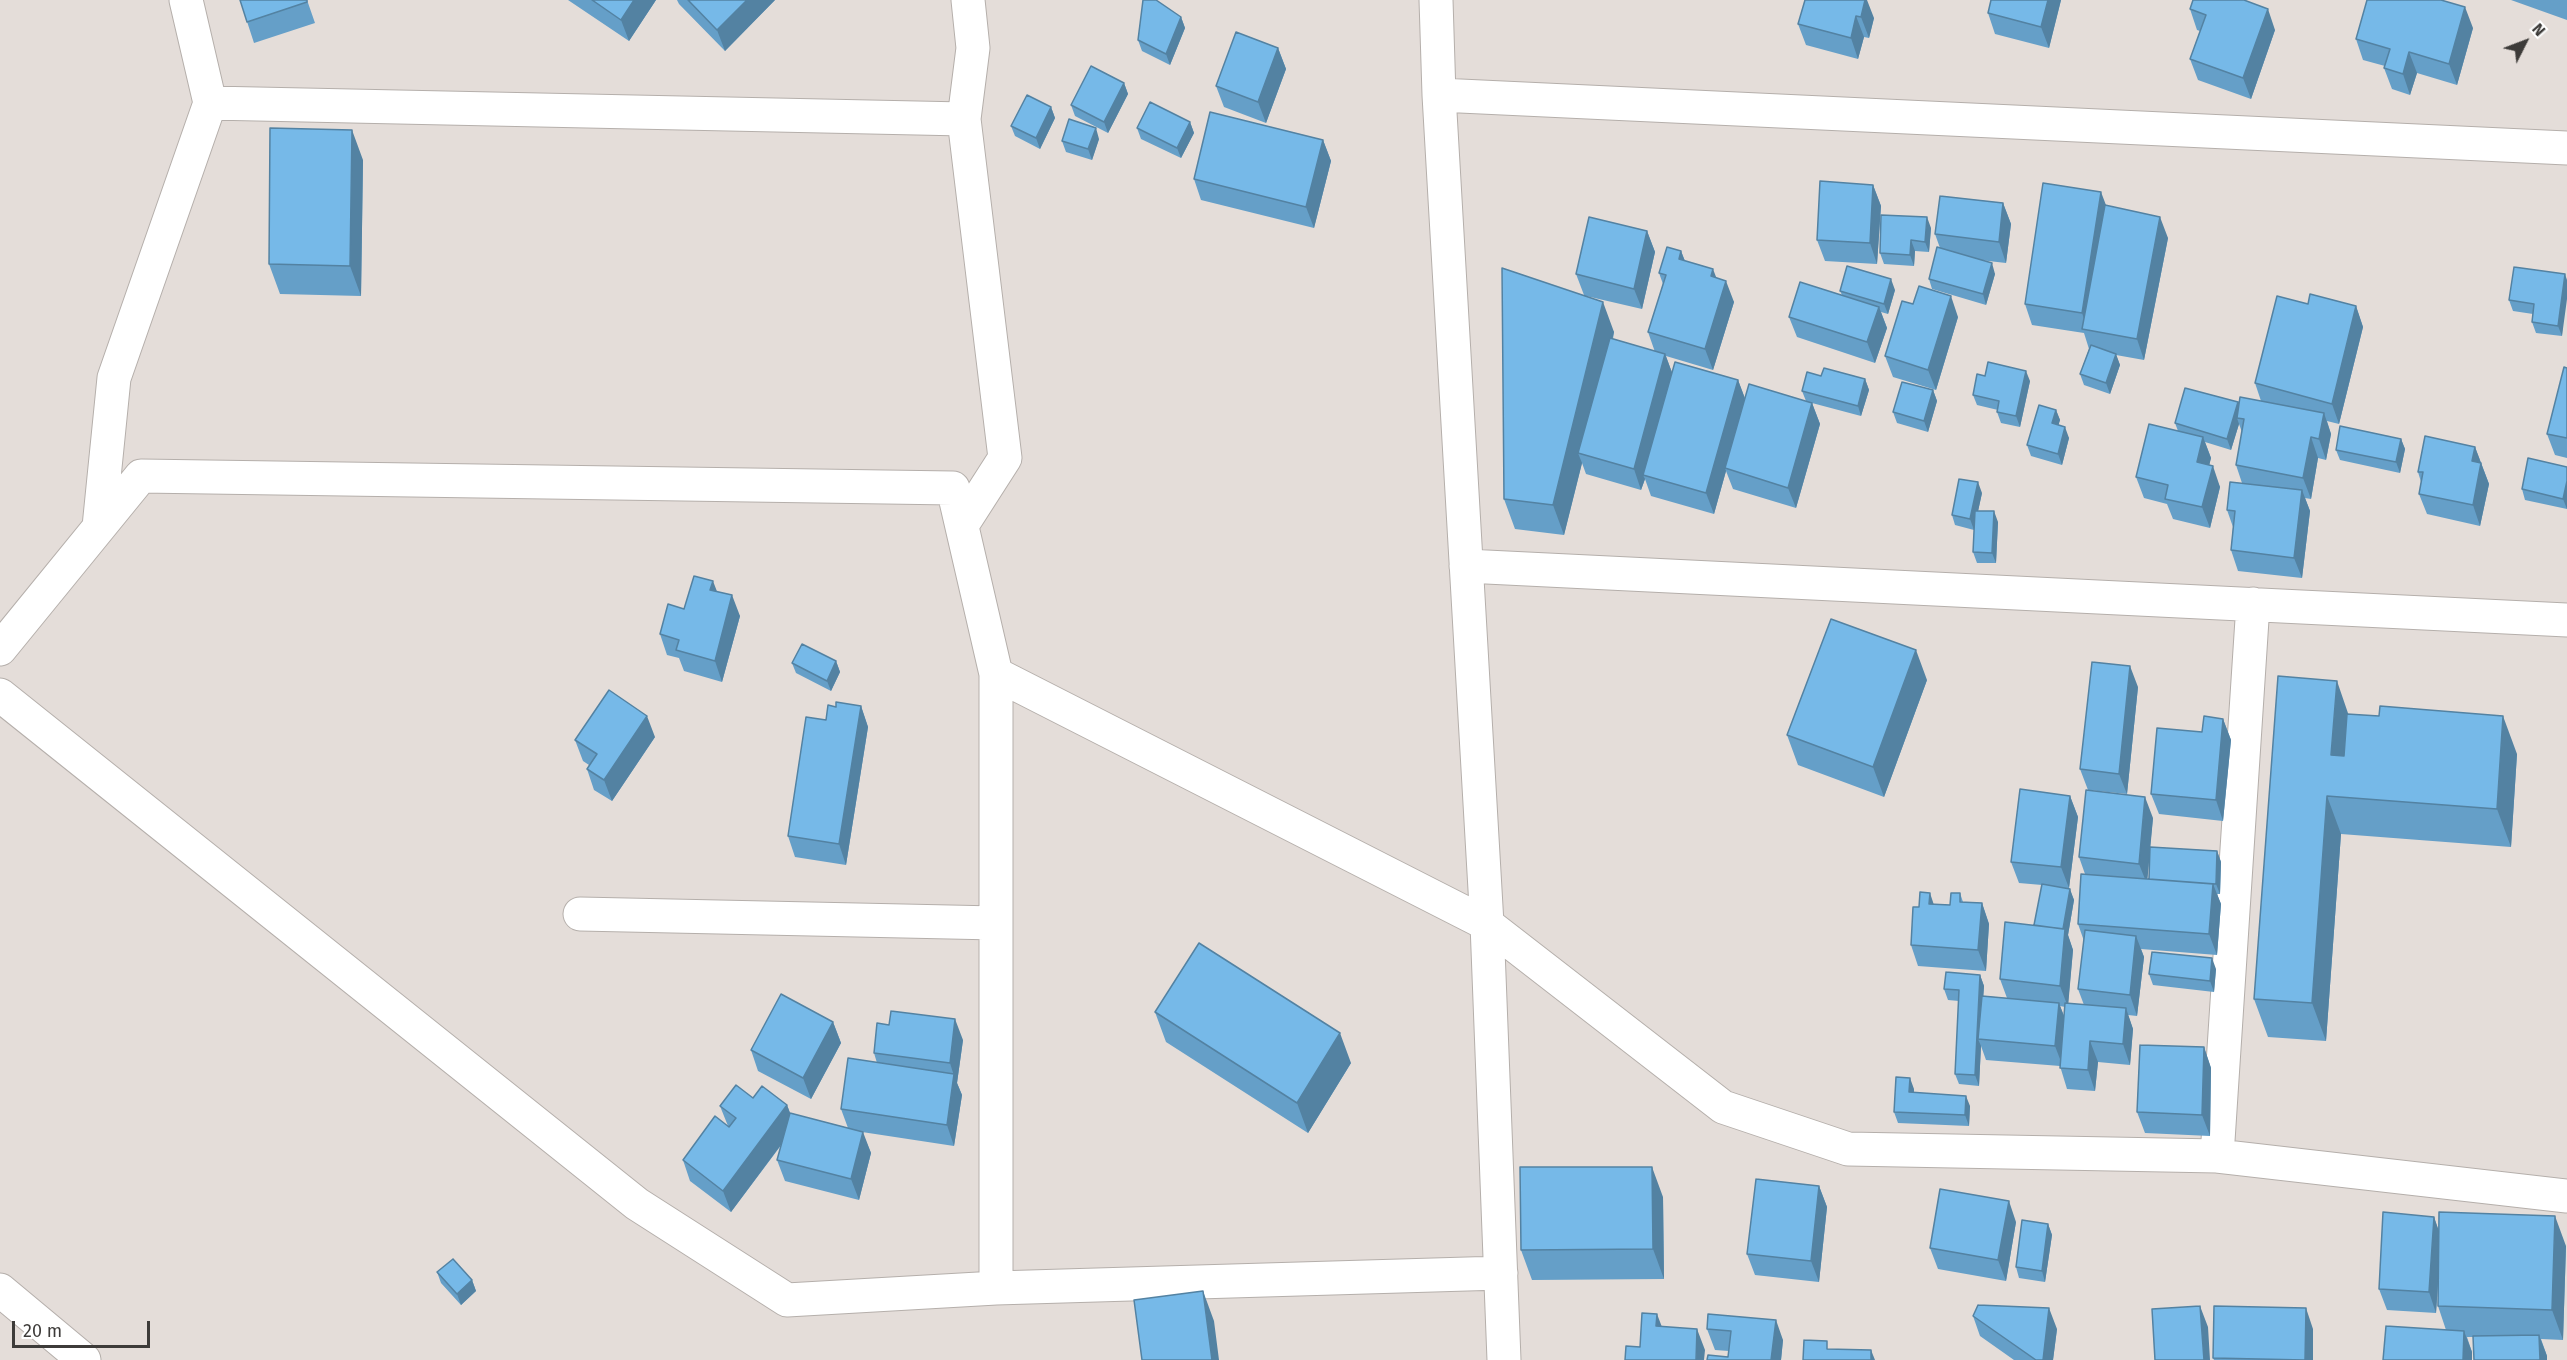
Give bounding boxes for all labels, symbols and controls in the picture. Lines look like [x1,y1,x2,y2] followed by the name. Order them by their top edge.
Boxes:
[2495,12,2555,72] north arrow
[2528,19,2549,40] text: N
[15,1309,153,1347] scale bar
[23,1320,62,1342] text: 20 m

